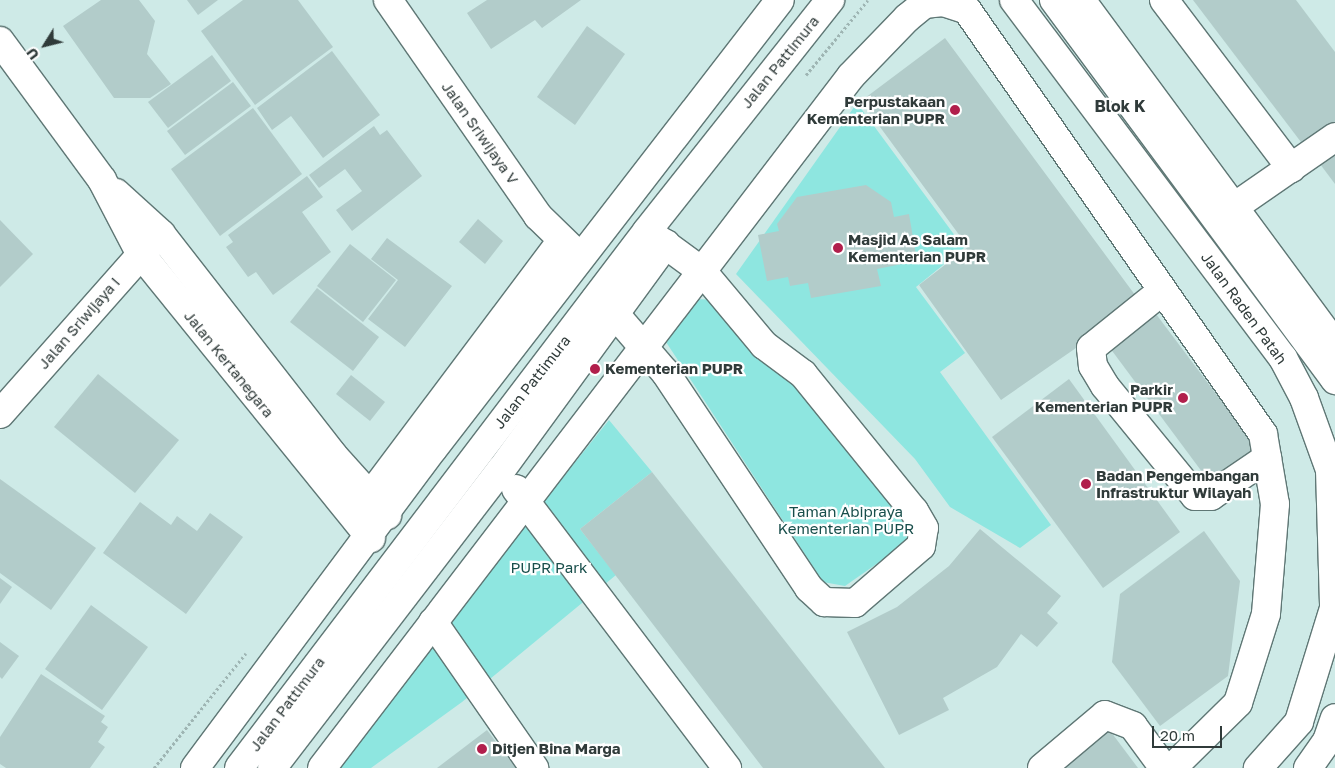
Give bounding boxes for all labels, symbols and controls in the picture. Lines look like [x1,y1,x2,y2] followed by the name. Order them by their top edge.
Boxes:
[737,12,823,112] street label: Jalan Pattimura
[20,20,70,70] north arrow
[23,45,42,63] text: U
[438,78,522,188] street label: Jalan Sriwijaya V
[807,92,945,127] place label: Perpustakaan Kementerian PUPR
[1094,96,1146,116] district label: Blok K
[949,104,961,116] marker: Perpustakaan Kementerian PUPR
[848,230,986,265] place label: Masjid As Salam Kementerian PUPR
[832,242,844,254] marker: Masjid As Salam Kementerian PUPR
[1197,248,1291,368] street label: Jalan Raden Patah
[34,273,124,373] street label: Jalan Sriwijaya I
[180,307,278,421] street label: Jalan Kertanegara
[490,332,574,432] street label: Jalan Pattimura
[605,360,743,378] place label: Kementerian PUPR
[589,363,601,375] marker: Kementerian PUPR
[1035,380,1173,415] place label: Parkir Kementerian PUPR
[1177,392,1189,404] marker: Parkir Kementerian PUPR
[1096,466,1259,501] place label: Badan Pengembangan Infrastruktur Wilayah
[1080,478,1092,490] marker: Badan Pengembangan Infrastruktur Wilayah
[778,502,914,537] park label: Taman Abipraya Kementerian PUPR
[510,559,588,577] park label: PUPR Park
[246,653,328,755] street label: Jalan Pattimura
[1155,716,1225,748] scale bar
[1160,726,1195,744] text: 20 m
[492,740,620,758] place label: Ditjen Bina Marga
[476,743,488,755] marker: Ditjen Bina Marga

